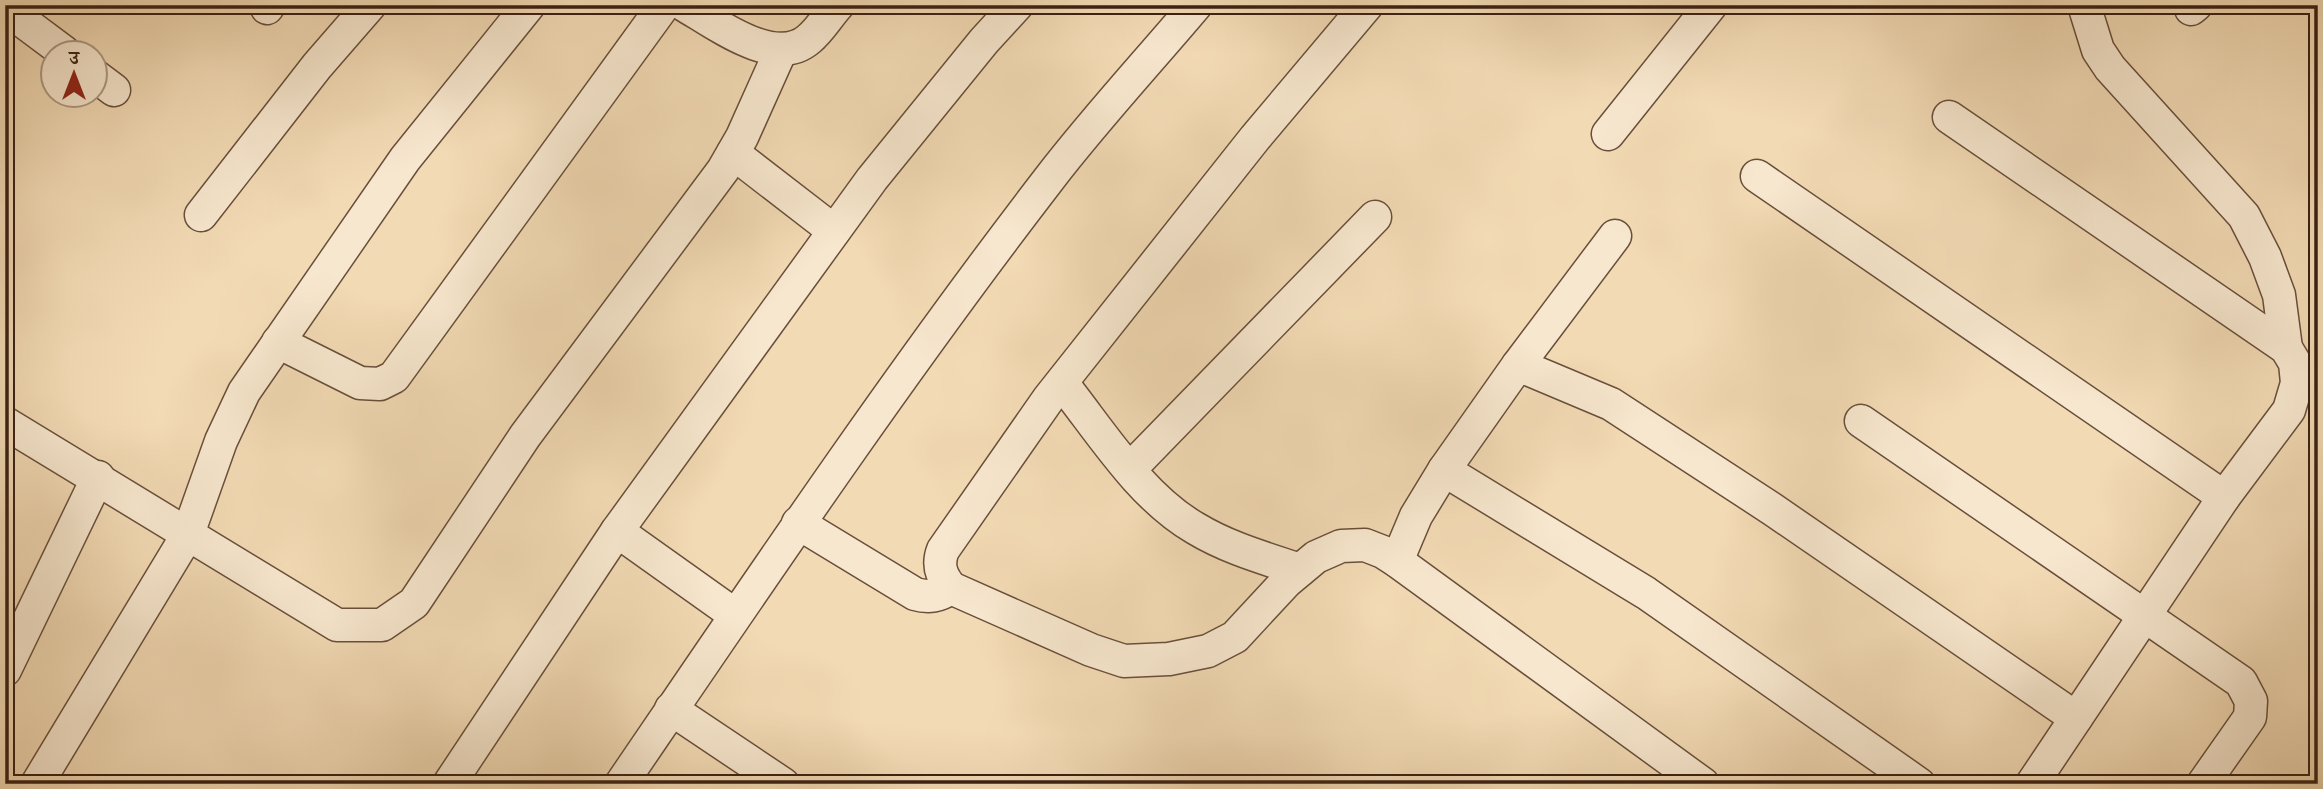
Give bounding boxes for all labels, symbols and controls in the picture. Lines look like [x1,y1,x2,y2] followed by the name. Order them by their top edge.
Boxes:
[38,38,108,108] north arrow
[67,46,80,70] text: उ

